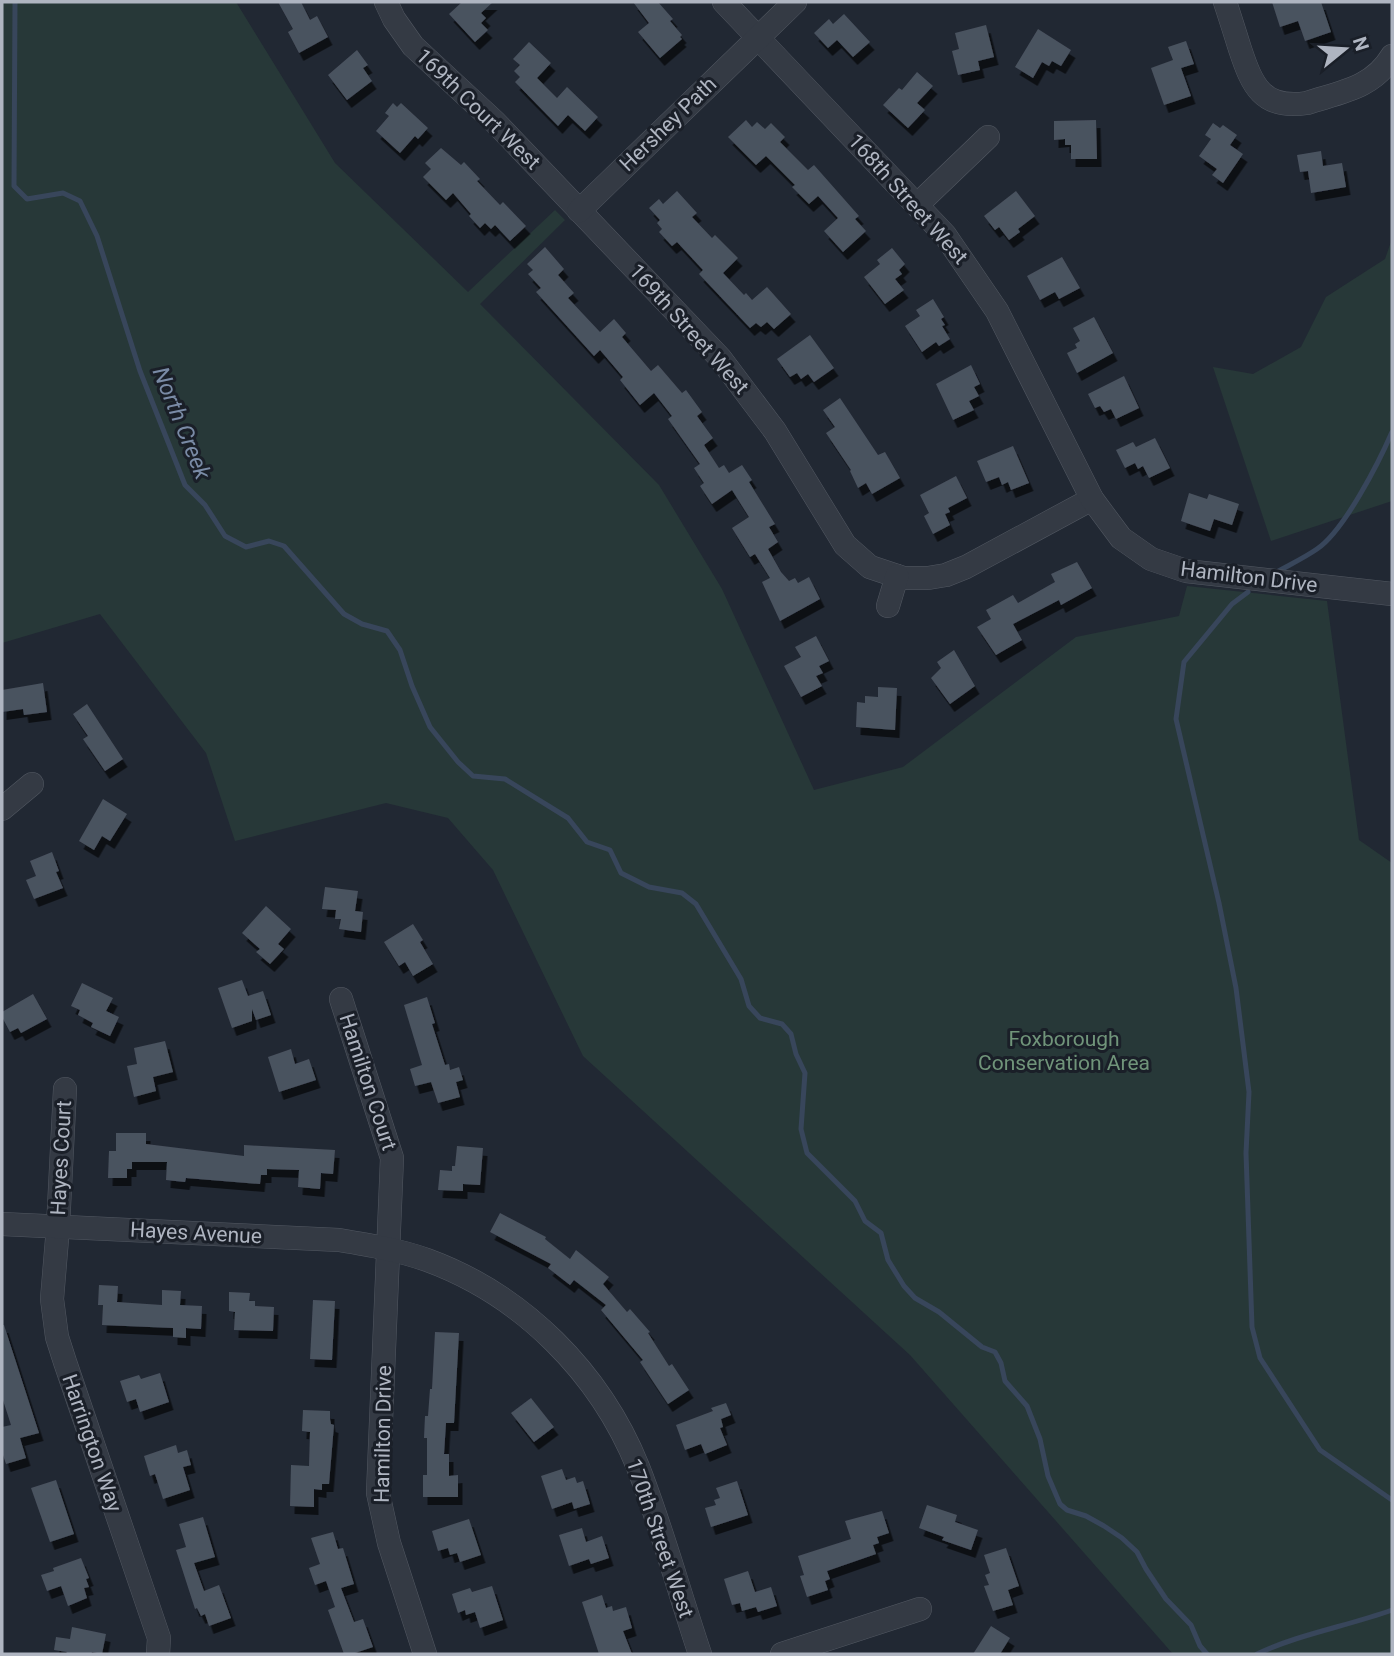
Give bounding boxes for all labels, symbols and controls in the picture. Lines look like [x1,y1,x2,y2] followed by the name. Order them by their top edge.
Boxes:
[1310,14,1380,84] north arrow
[1348,34,1374,54] text: N
[411,44,545,174] street label: 169th Court West
[615,72,721,176] street label: Hershey Path
[843,129,973,269] street label: 168th Street West
[624,259,754,399] street label: 169th Street West
[147,363,217,484] water label: North Creek
[1179,557,1319,597] street label: Hamilton Drive
[335,1011,401,1153] street label: Hamilton Court
[978,1027,1150,1075] park label: Foxborough Conservation Area
[46,1100,76,1216] street label: Hayes Court
[130,1218,262,1248] street label: Hayes Avenue
[370,1365,396,1503] street label: Hamilton Drive
[57,1371,127,1515] street label: Harrington Way
[621,1455,699,1621] street label: 170th Street West

